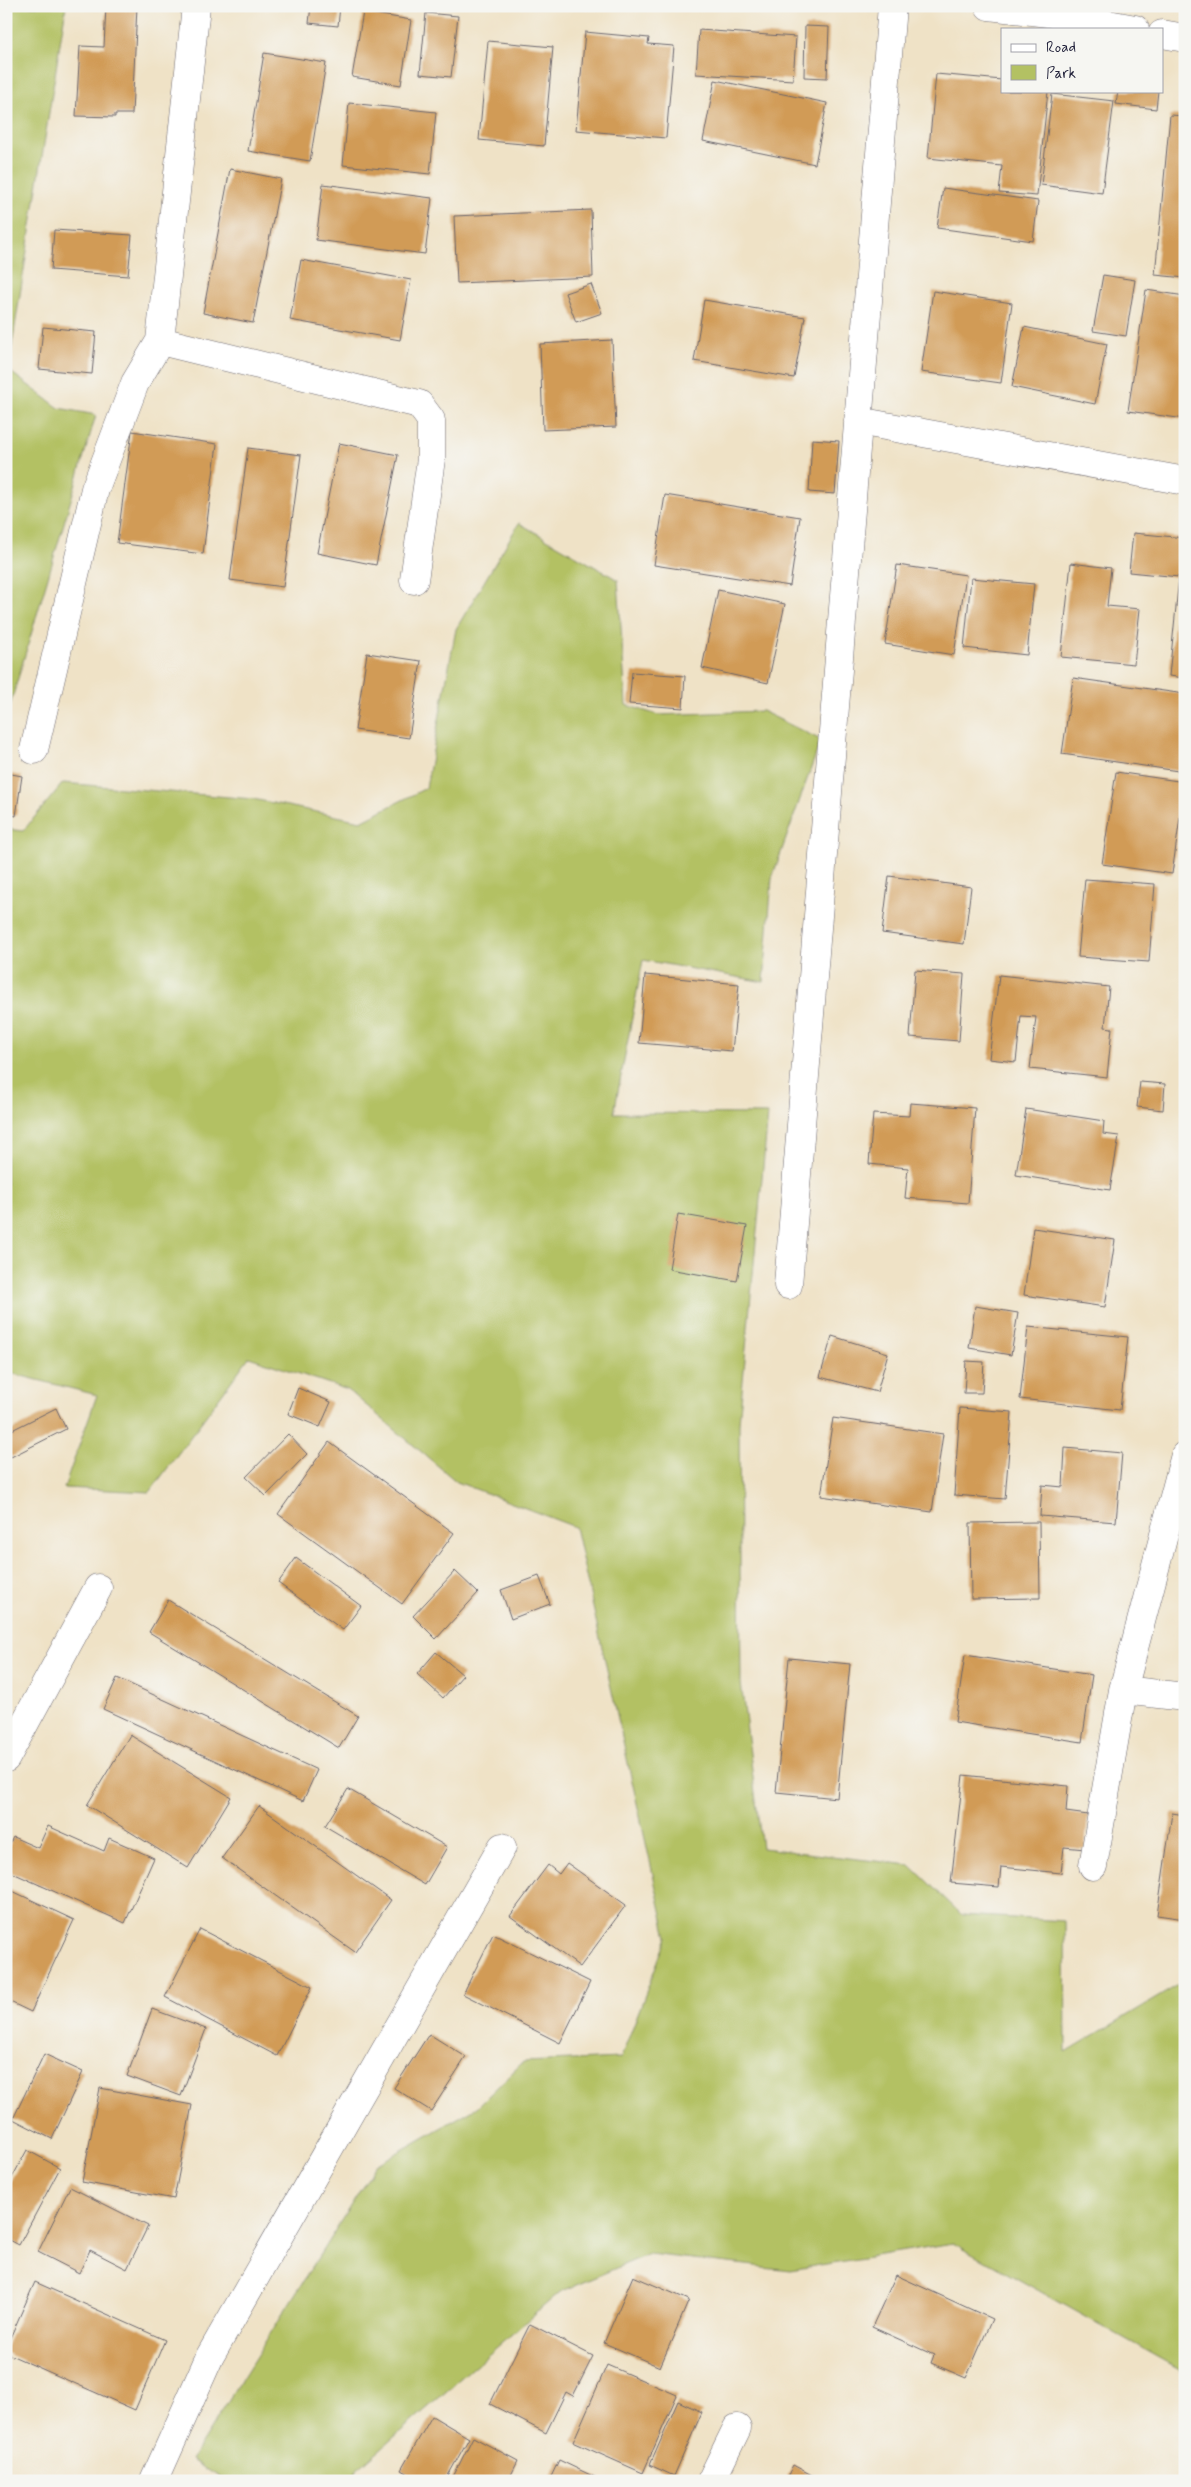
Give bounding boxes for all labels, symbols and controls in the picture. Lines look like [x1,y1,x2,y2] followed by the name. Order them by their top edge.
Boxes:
[1001,28,1164,92] legend
[1046,38,1076,58] text: Road
[1046,64,1076,84] text: Park

